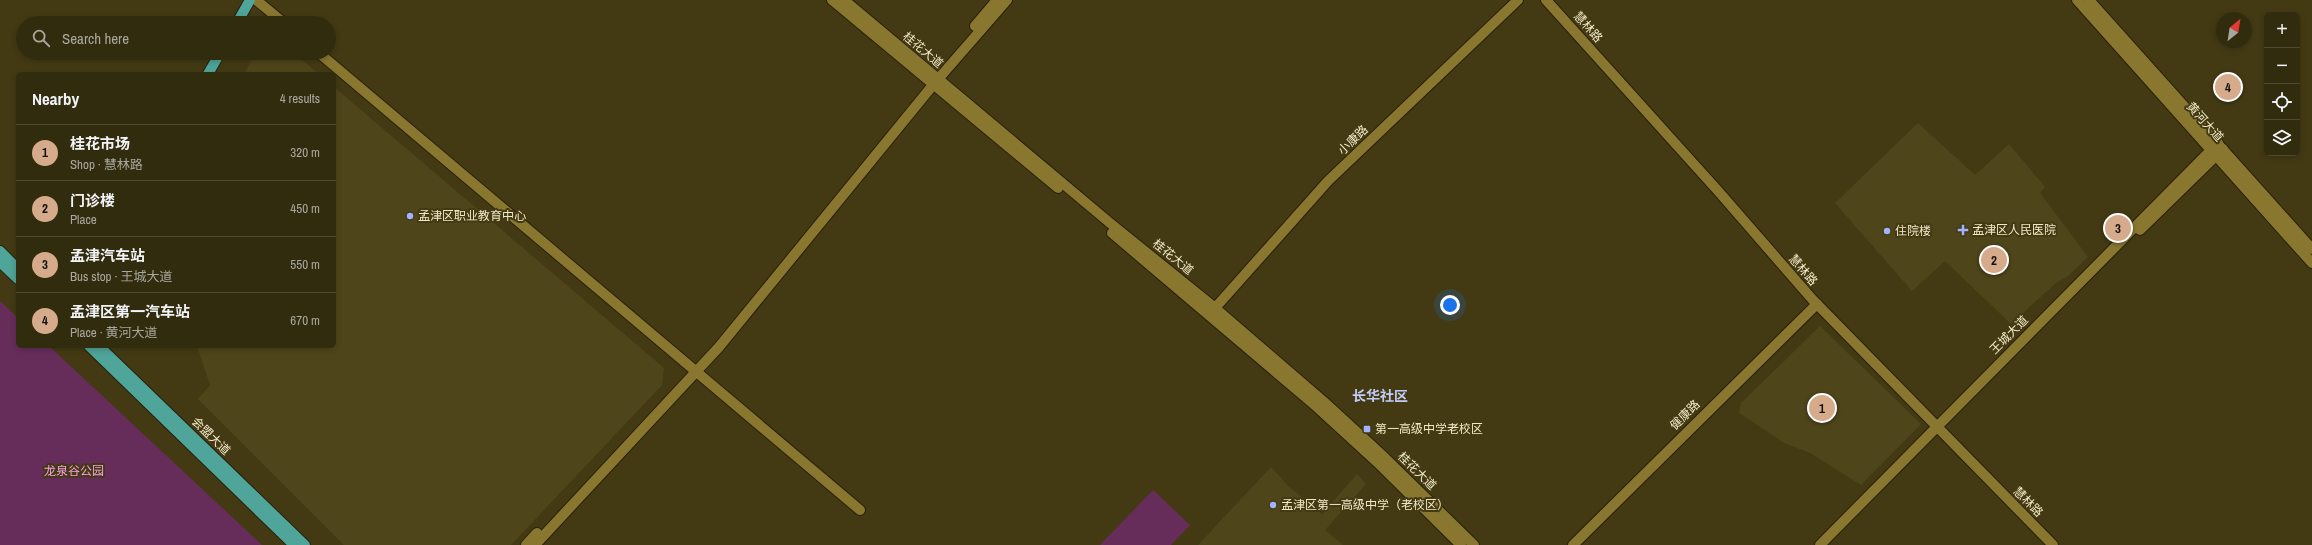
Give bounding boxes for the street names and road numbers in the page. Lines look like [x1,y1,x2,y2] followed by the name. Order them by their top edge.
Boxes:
[1570,8,1606,46] street label: 慧林路
[899,28,947,72] street label: 桂花大道
[2183,99,2227,145] street label: 黄河大道
[1334,122,1372,158] street label: 小康路
[1149,236,1197,278] street label: 桂花大道
[1785,251,1821,289] street label: 慧林路
[1986,312,2032,358] street label: 王城大道
[1667,397,1703,433] street label: 健康路
[188,414,234,458] street label: 会盟大道
[1394,449,1440,493] street label: 桂花大道
[2010,484,2046,520] street label: 慧林路

